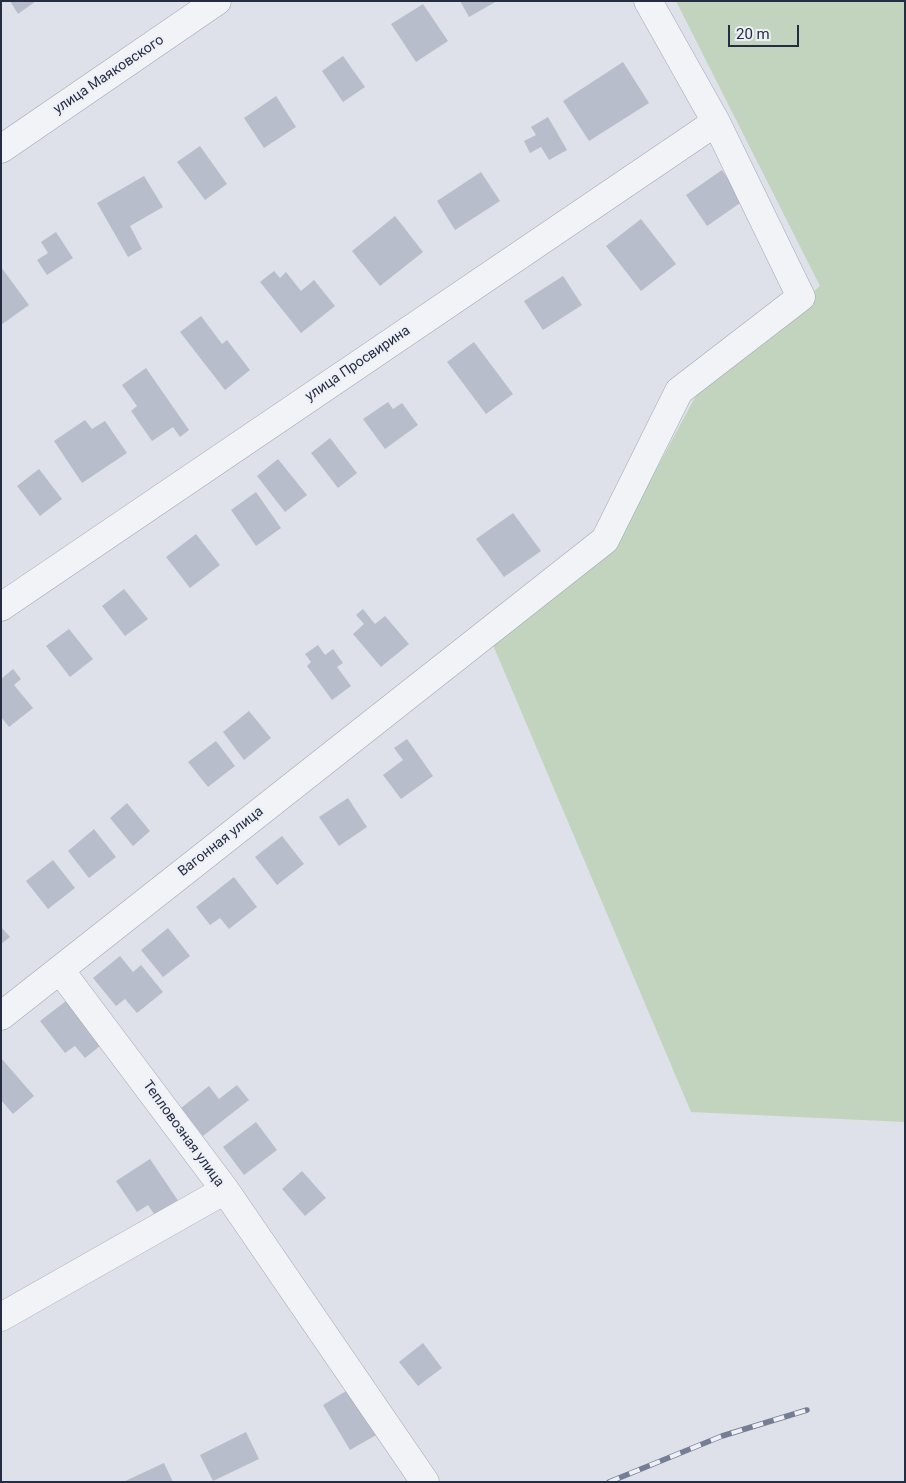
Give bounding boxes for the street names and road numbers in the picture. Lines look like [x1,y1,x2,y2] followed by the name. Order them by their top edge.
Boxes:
[51,32,167,118] street label: улица Маяковского
[302,323,414,405] street label: улица Просвирина
[175,804,267,880] street label: Вагонная улица
[139,1077,227,1191] street label: Тепловозная улица

